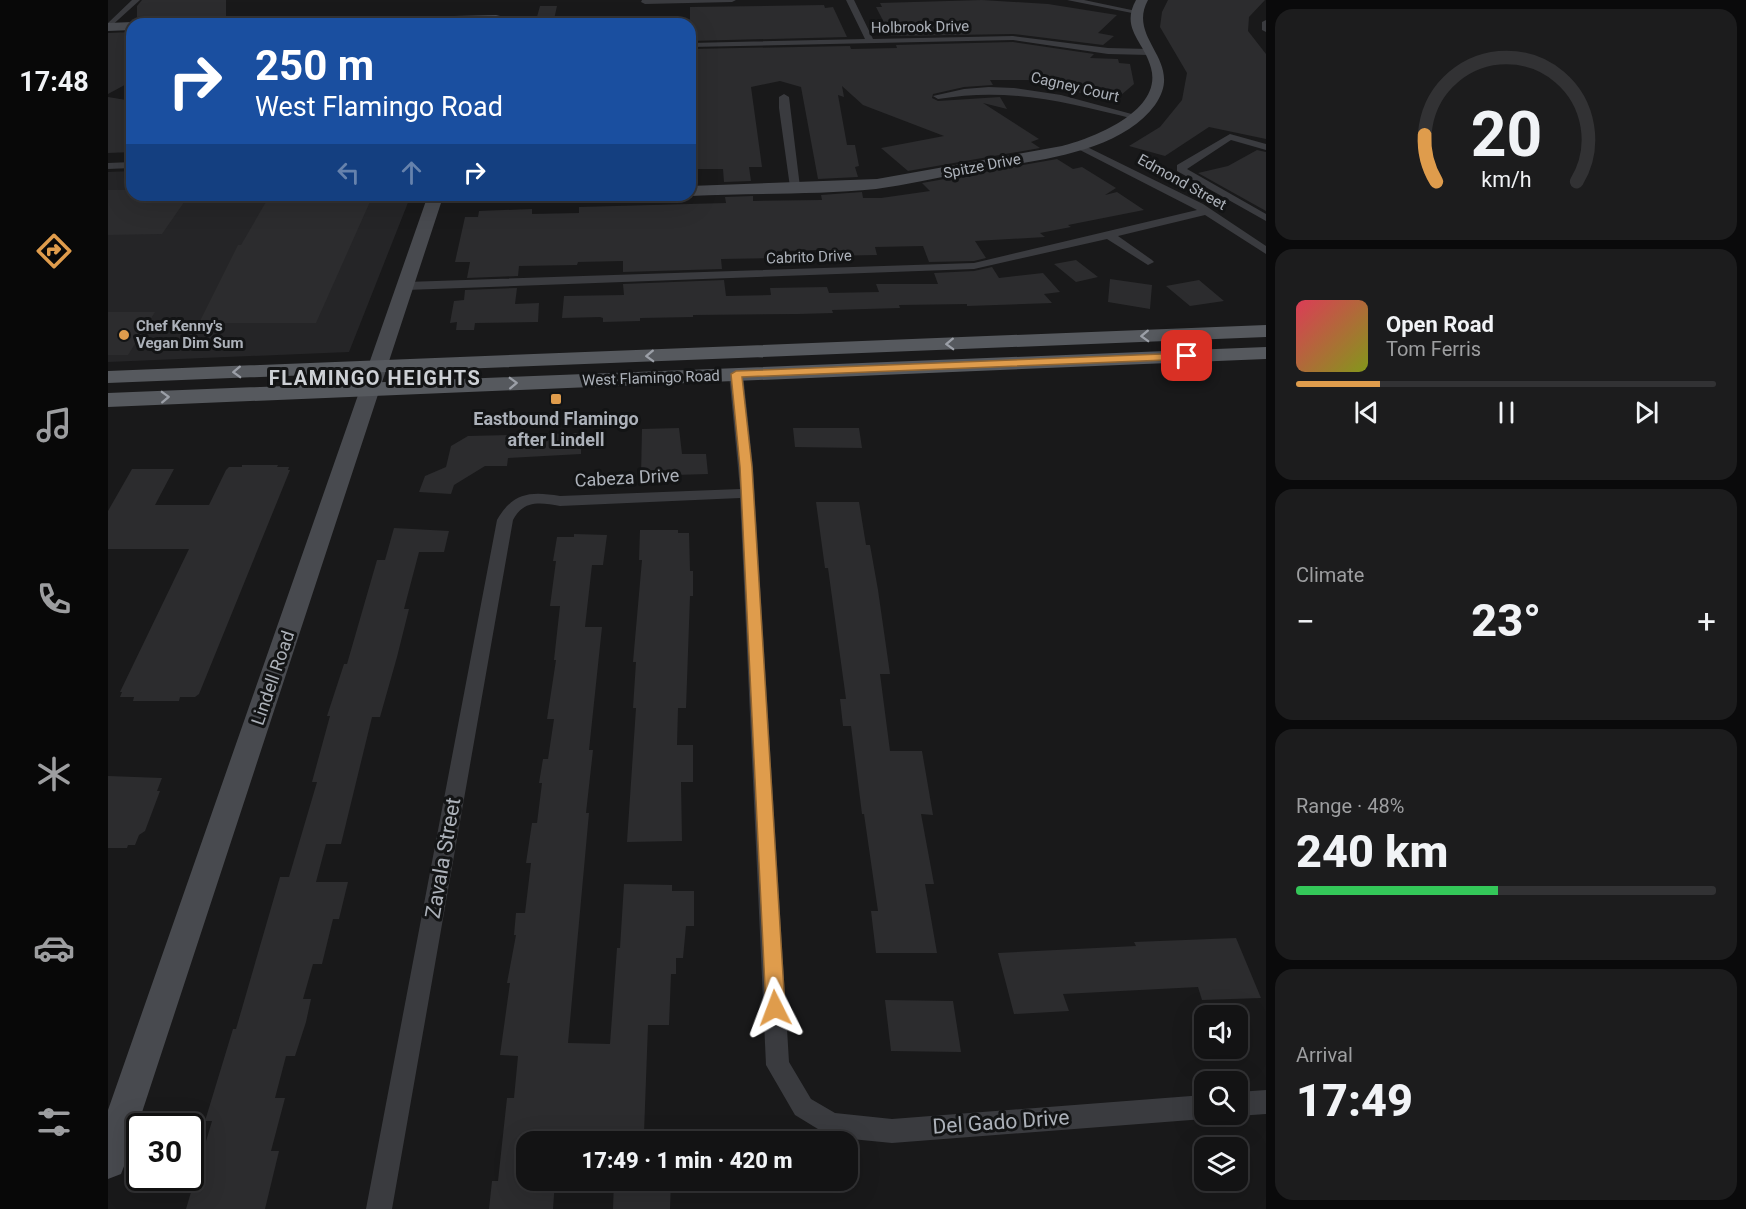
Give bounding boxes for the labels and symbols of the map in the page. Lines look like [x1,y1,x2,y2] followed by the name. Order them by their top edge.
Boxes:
[871,17,969,37] street label: Holbrook Drive
[1029,68,1121,106] street label: Cagney Court
[942,150,1022,182] street label: Spitze Drive
[1135,150,1230,214] street label: Edmond Street
[766,247,852,267] street label: Cabrito Drive
[136,317,243,352] place label: Chef Kenny's Vegan Dim Sum
[117,328,131,342] marker: Chef Kenny's Vegan Dim Sum
[1140,330,1149,343] one-way arrow
[1161,330,1212,381] pin
[945,338,954,350] one-way arrow
[645,349,654,362] one-way arrow
[232,366,241,379] one-way arrow
[269,366,481,390] district label: FLAMINGO HEIGHTS
[582,367,720,389] street label: West Flamingo Road
[509,377,518,390] one-way arrow
[161,391,170,404] one-way arrow
[549,392,563,406] marker: Eastbound Flamingo after Lindell
[473,408,639,450] place label: Eastbound Flamingo after Lindell
[574,464,680,491] street label: Cabeza Drive
[247,628,298,728] street label: Lindell Road
[421,796,465,920] street label: Zavala Street
[743,976,807,1040] position arrow
[932,1105,1070,1139] street label: Del Gado Drive
[126,1113,204,1191] speed limit sign: 30

